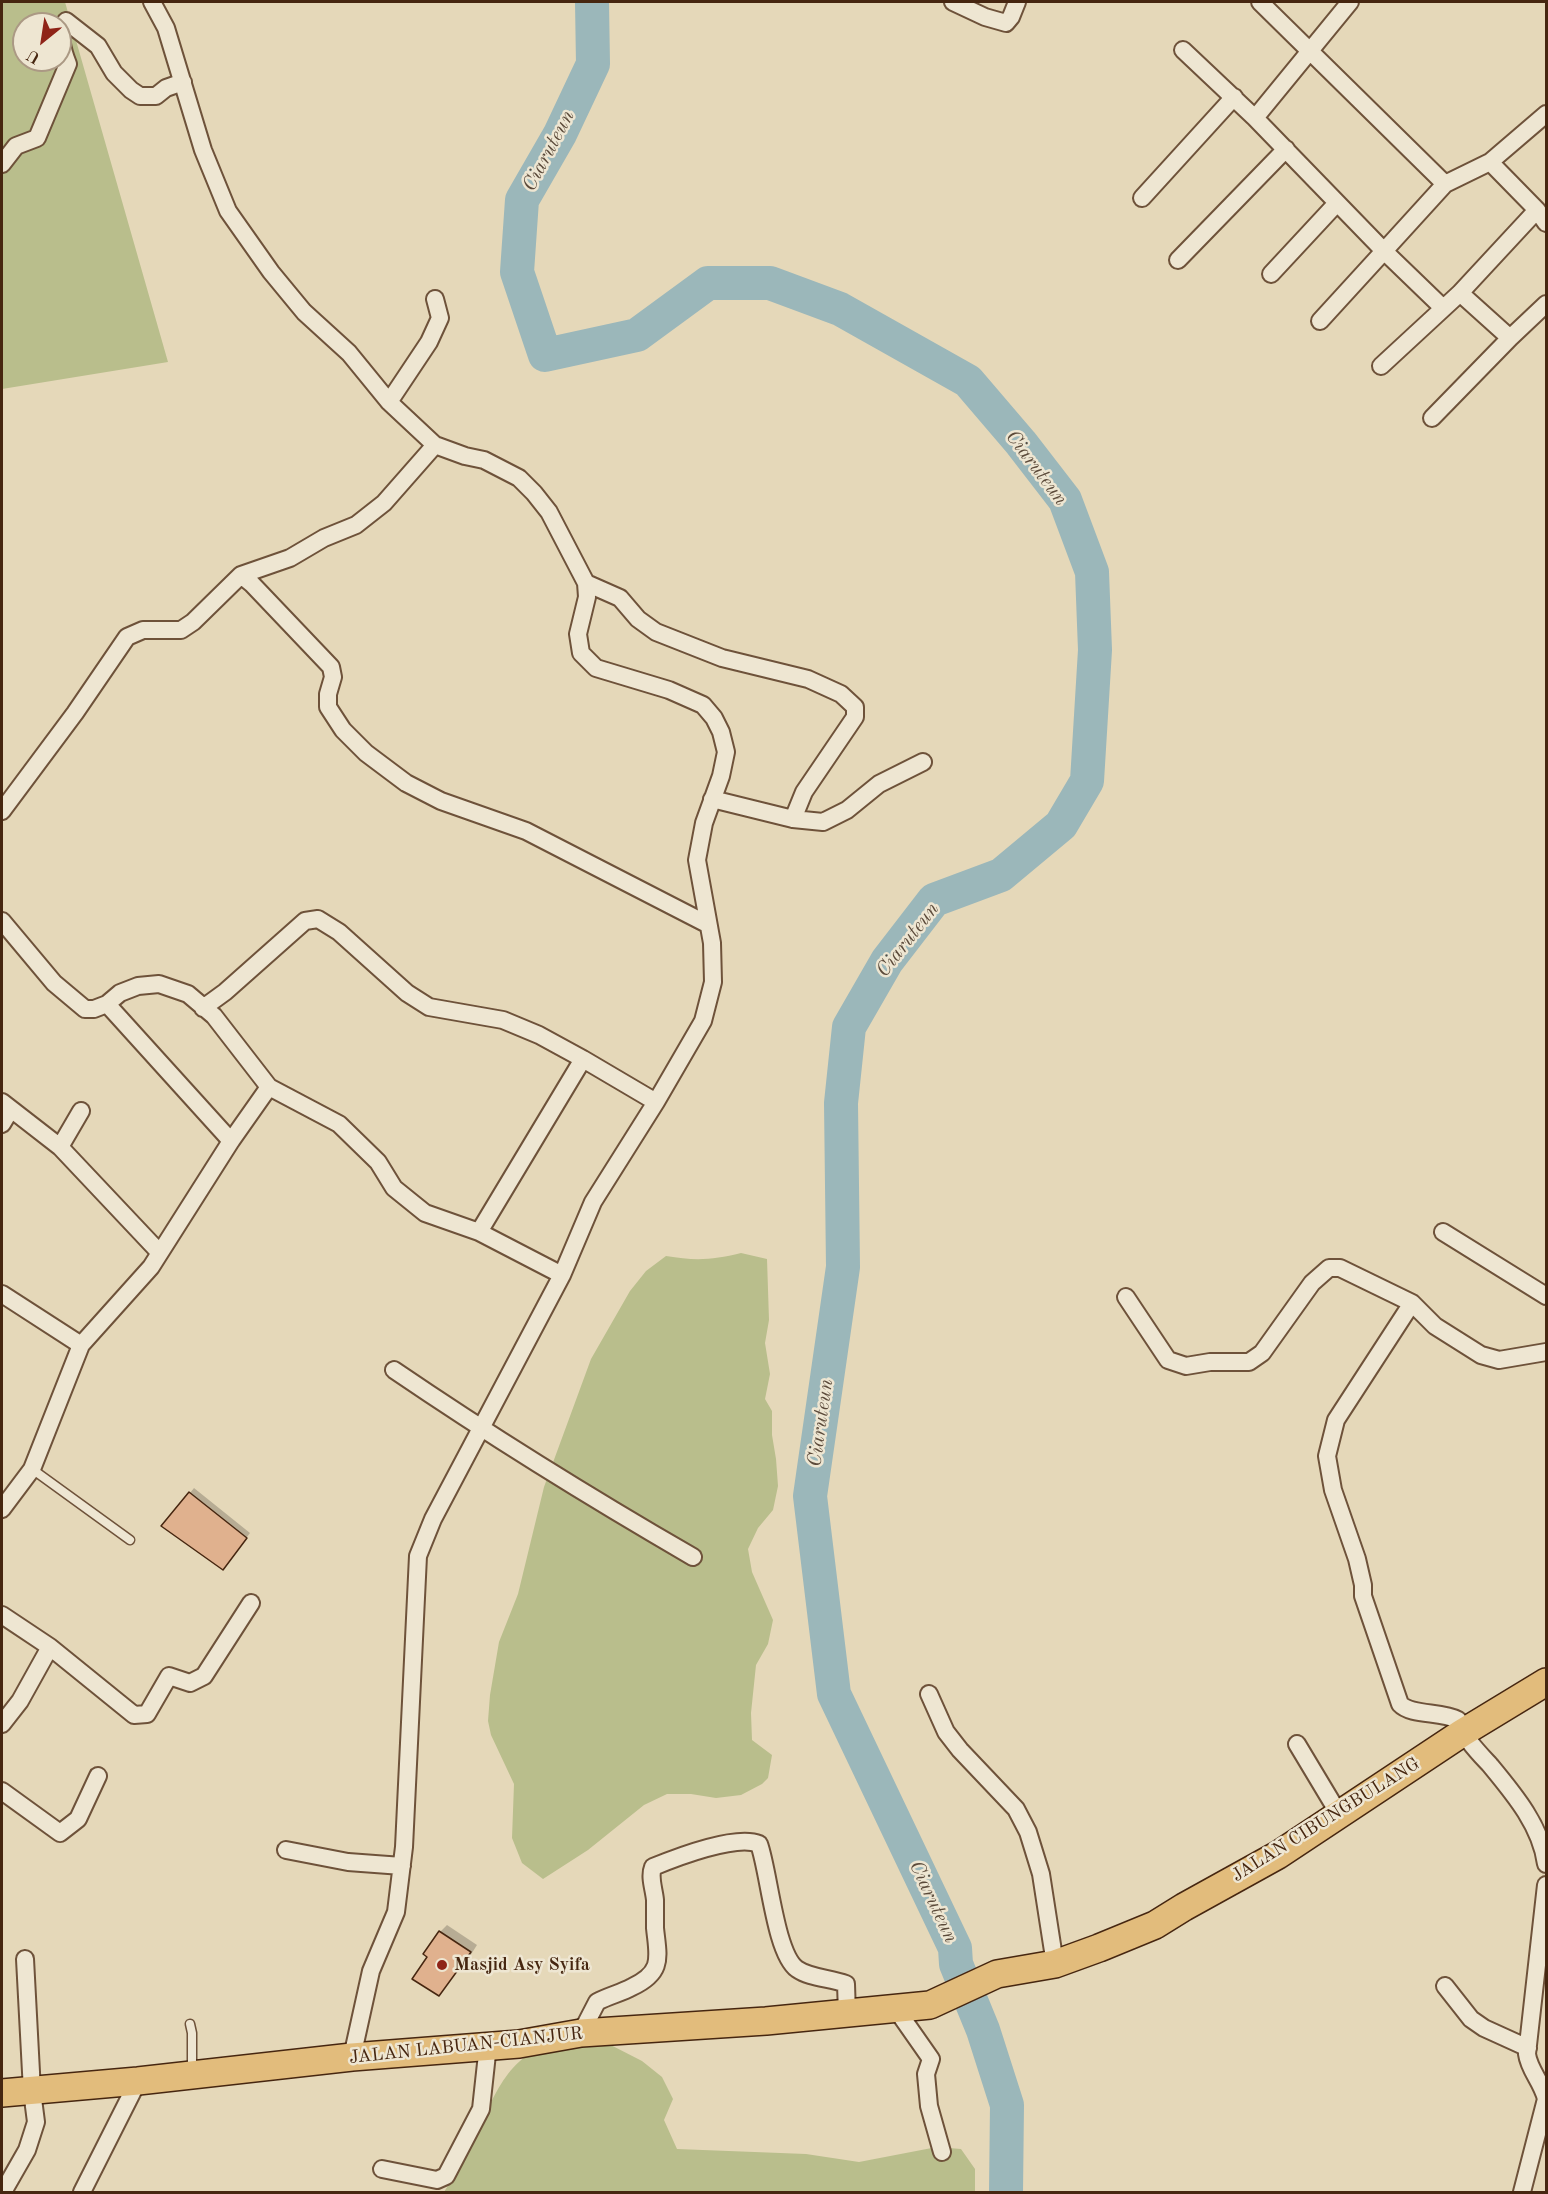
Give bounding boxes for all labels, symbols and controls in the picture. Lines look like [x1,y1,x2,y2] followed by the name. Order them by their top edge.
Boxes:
[12,12,72,72] north arrow
[24,46,44,66] text: U
[518,106,580,196] water label: Ciaruteun
[1000,426,1072,510] water label: Ciaruteun
[871,898,945,982] water label: Ciaruteun
[803,1378,839,1468] water label: Ciaruteun
[1228,1753,1424,1887] street label: JALAN CIBUNGBULANG
[903,1857,963,1947] water label: Ciaruteun
[454,1954,590,1976] place label: Masjid Asy Syifa
[435,1958,449,1972] marker: Masjid Asy Syifa
[348,2023,584,2069] street label: JALAN LABUAN-CIANJUR

